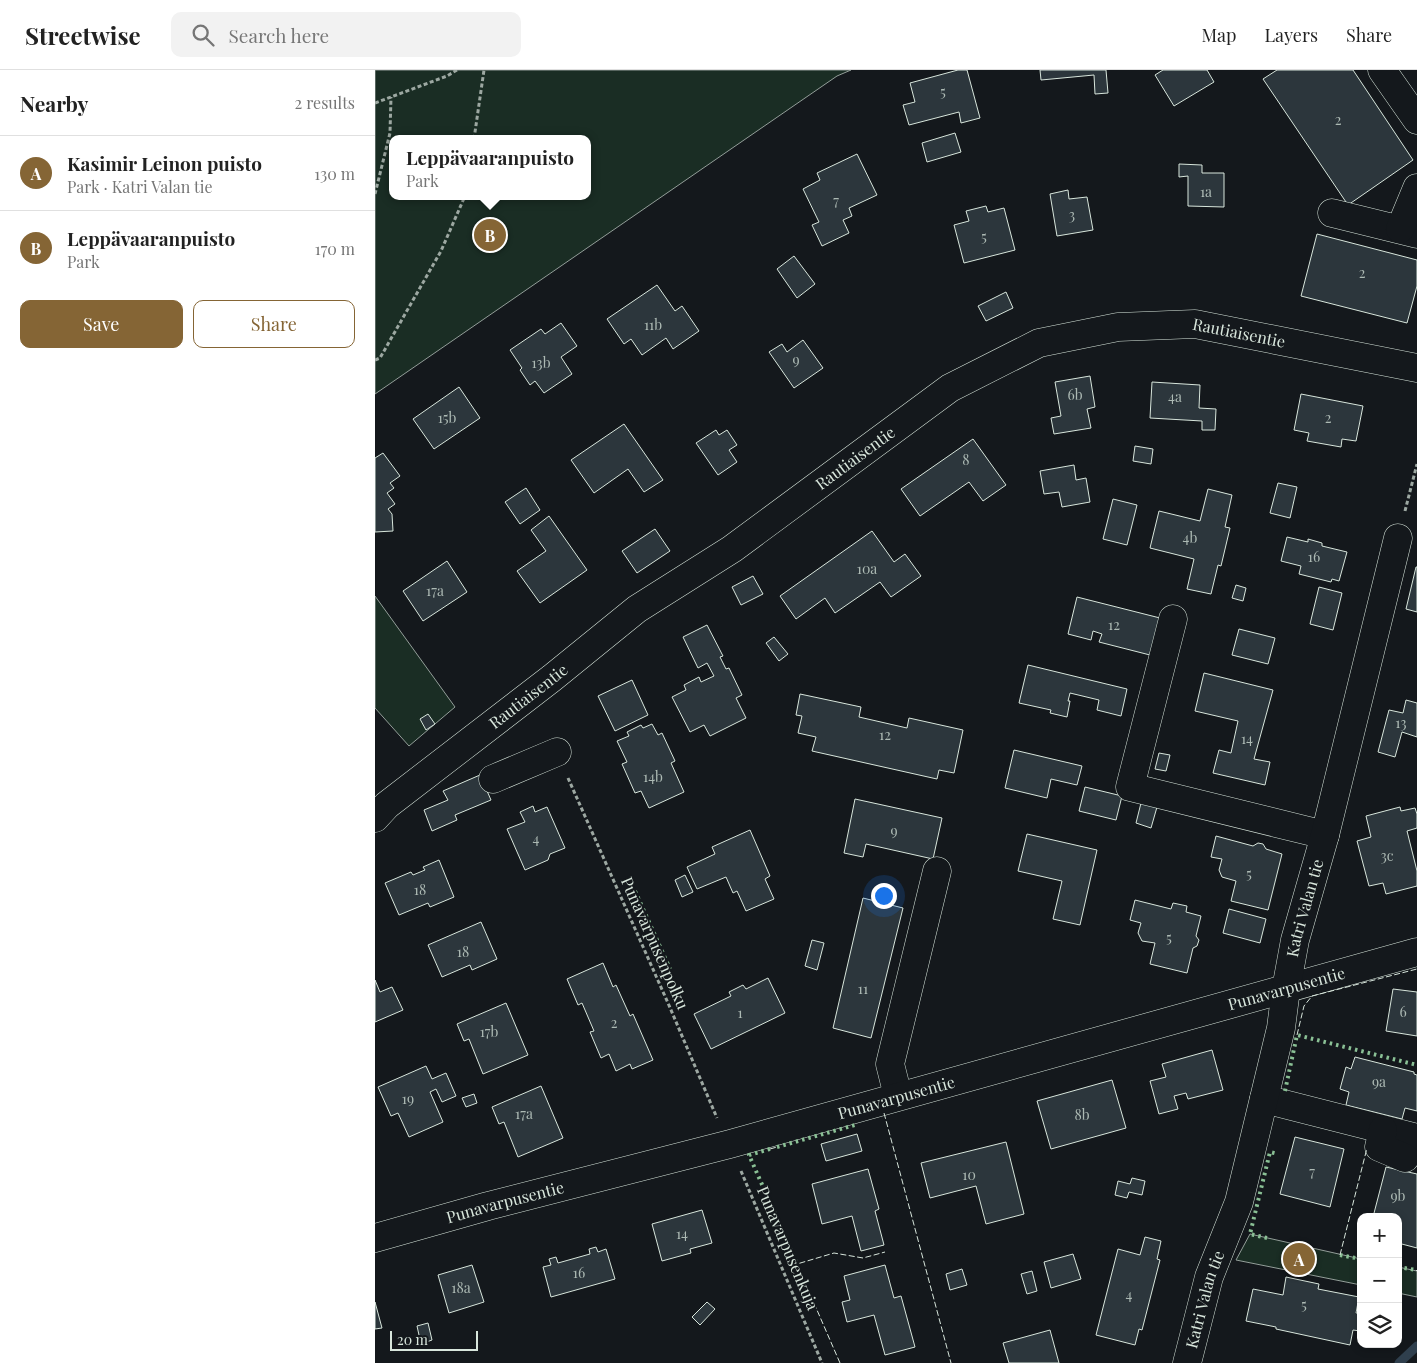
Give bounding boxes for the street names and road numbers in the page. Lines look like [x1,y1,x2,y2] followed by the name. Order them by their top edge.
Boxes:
[1191,313,1287,352] street label: Rautiaisentie
[811,421,899,494] street label: Rautiaisentie
[484,659,572,733] street label: Rautiaisentie
[1281,856,1328,959] street label: Katri Valan tie
[617,873,694,1012] street label: Punavarpusenpolku
[1225,962,1347,1014] street label: Punavarpusentie
[835,1071,957,1123] street label: Punavarpusentie
[444,1176,566,1227] street label: Punavarpusentie
[753,1183,824,1313] street label: Punavarpusenkuja
[1180,1247,1229,1350] street label: Katri Valan tie

